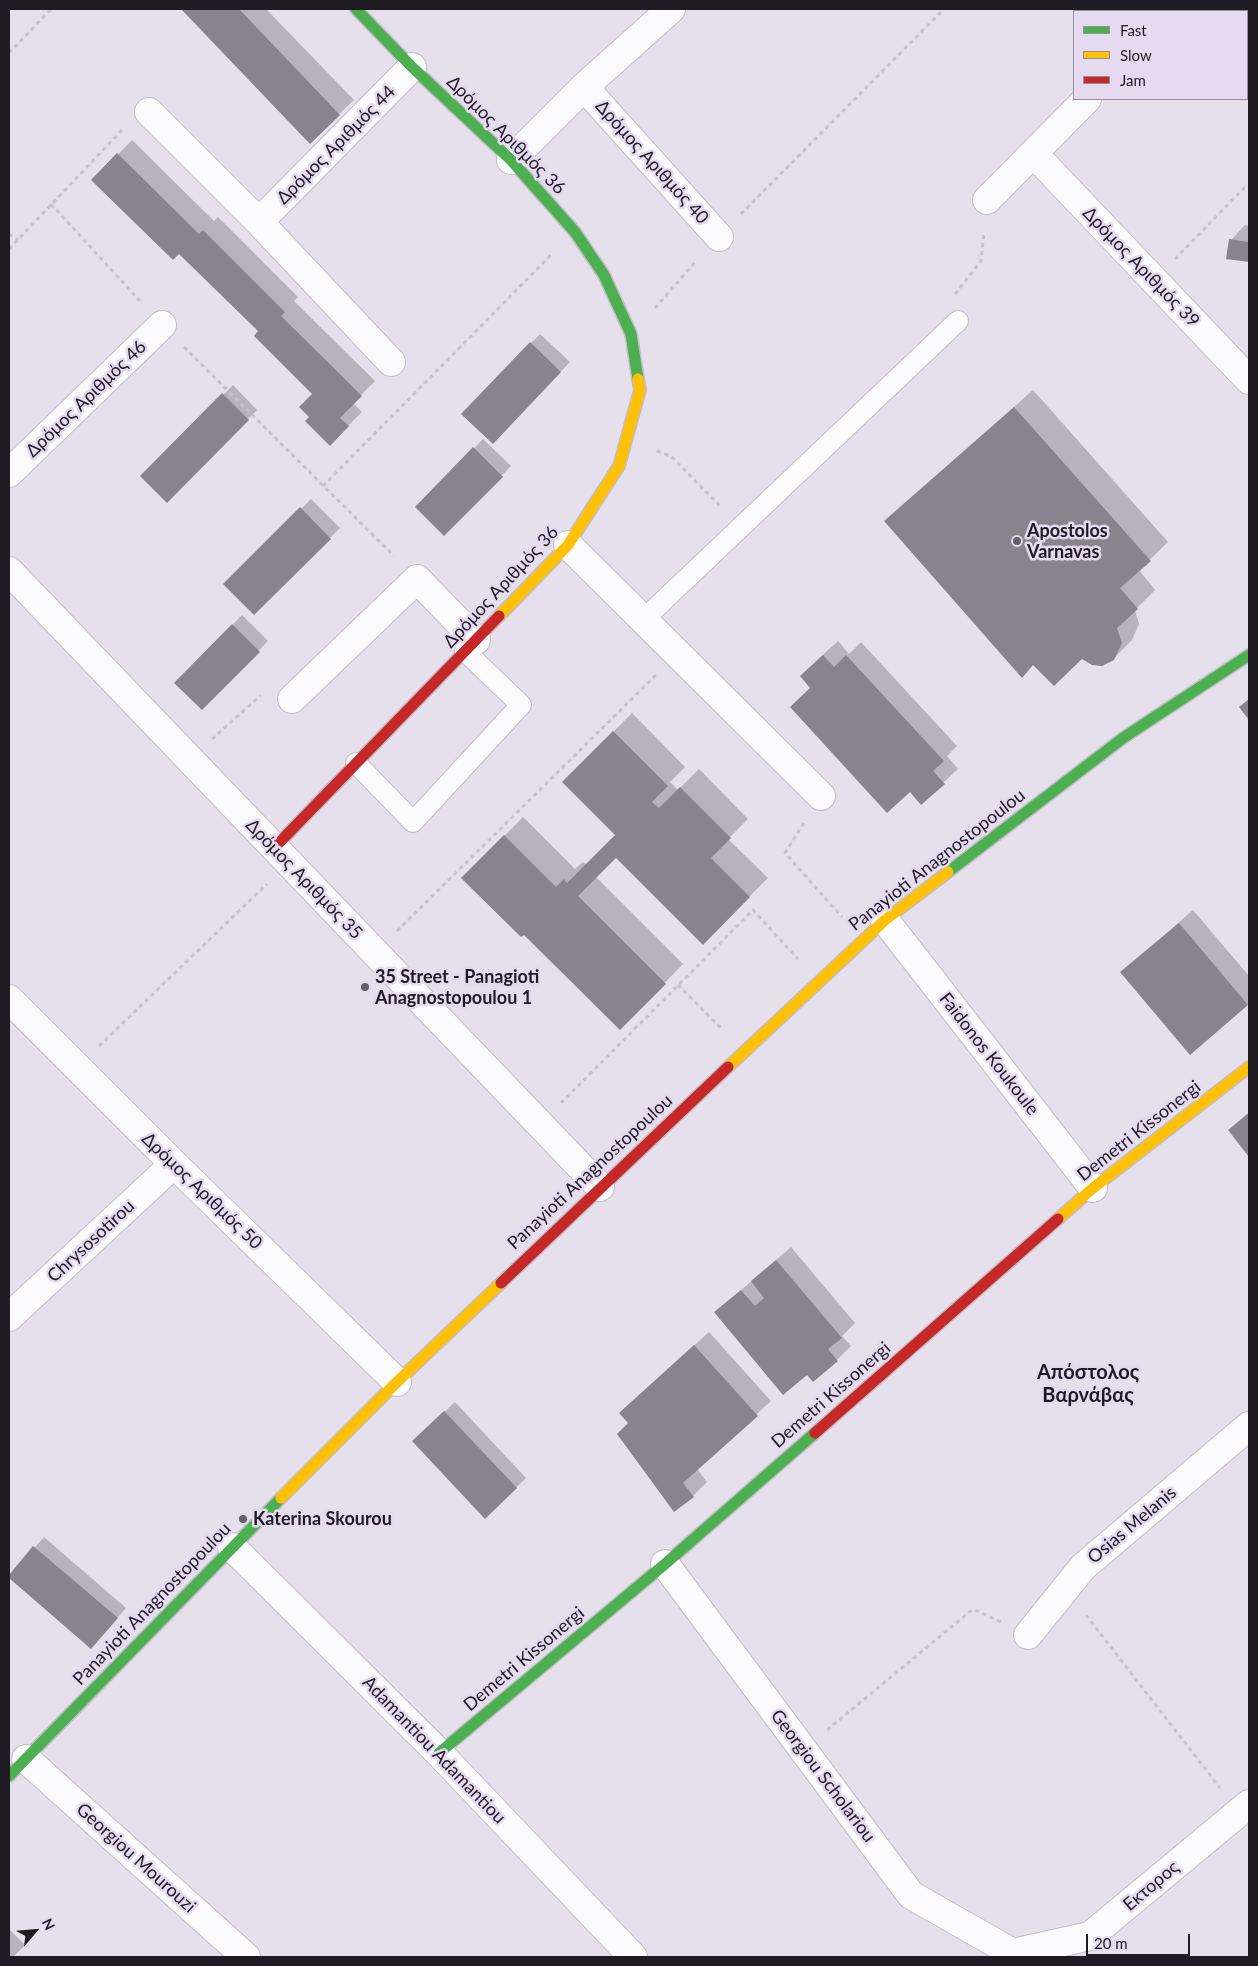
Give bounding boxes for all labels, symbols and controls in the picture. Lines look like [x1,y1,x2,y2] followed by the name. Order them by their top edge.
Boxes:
[1073,10,1248,100] legend
[1120,21,1147,39] text: Fast
[1120,46,1152,64] text: Slow
[442,71,570,199] street label: Δρόμος Αριθμός 36
[1120,71,1146,89] text: Jam
[272,81,400,209] street label: Δρόμος Αριθμός 44
[591,96,713,228] street label: Δρόμος Αριθμός 40
[1078,202,1204,332] street label: Δρόμος Αριθμός 39
[21,336,151,462] street label: Δρόμος Αριθμός 46
[1027,520,1108,562] place label: Apostolos Varnavas
[439,522,563,652] street label: Δρόμος Αριθμός 36
[1011,535,1023,547] marker: Apostolos Varnavas
[845,785,1029,935] street label: Panayioti Anagnostopoulou
[241,814,367,944] street label: Δρόμος Αριθμός 35
[375,966,539,1009] place label: 35 Street - Panagioti Anagnostopoulou 1
[359,981,371,993] marker: 35 Street - Panagioti Anagnostopoulou 1
[935,989,1043,1119] street label: Faidonos Koukoule
[1073,1076,1205,1186] street label: Demetri Kissonergi
[503,1090,677,1254] street label: Panayioti Anagnostopoulou
[137,1128,267,1254] street label: Δρόμος Αριθμός 50
[43,1195,139,1287] street label: Chrysosotirou
[767,1337,895,1453] street label: Demetri Kissonergi
[1037,1361,1139,1408] district label: Απόστολος Βαρνάβας
[1083,1482,1181,1568] street label: Osias Melanis
[253,1508,392,1530] place label: Katerina Skourou
[237,1513,249,1525] marker: Katerina Skourou
[69,1518,235,1690] street label: Panayioti Anagnostopoulou
[459,1602,589,1716] street label: Demetri Kissonergi
[358,1672,510,1828] street label: Adamantiou Adamantiou
[766,1705,880,1847] street label: Georgiou Scholariou
[72,1799,200,1917] street label: Georgiou Mourouzi
[1119,1856,1183,1916] street label: Εκτορος
[10,1906,60,1956] north arrow
[39,1915,59,1933] text: N
[1088,1924,1192,1956] scale bar
[1094,1934,1128,1952] text: 20 m

